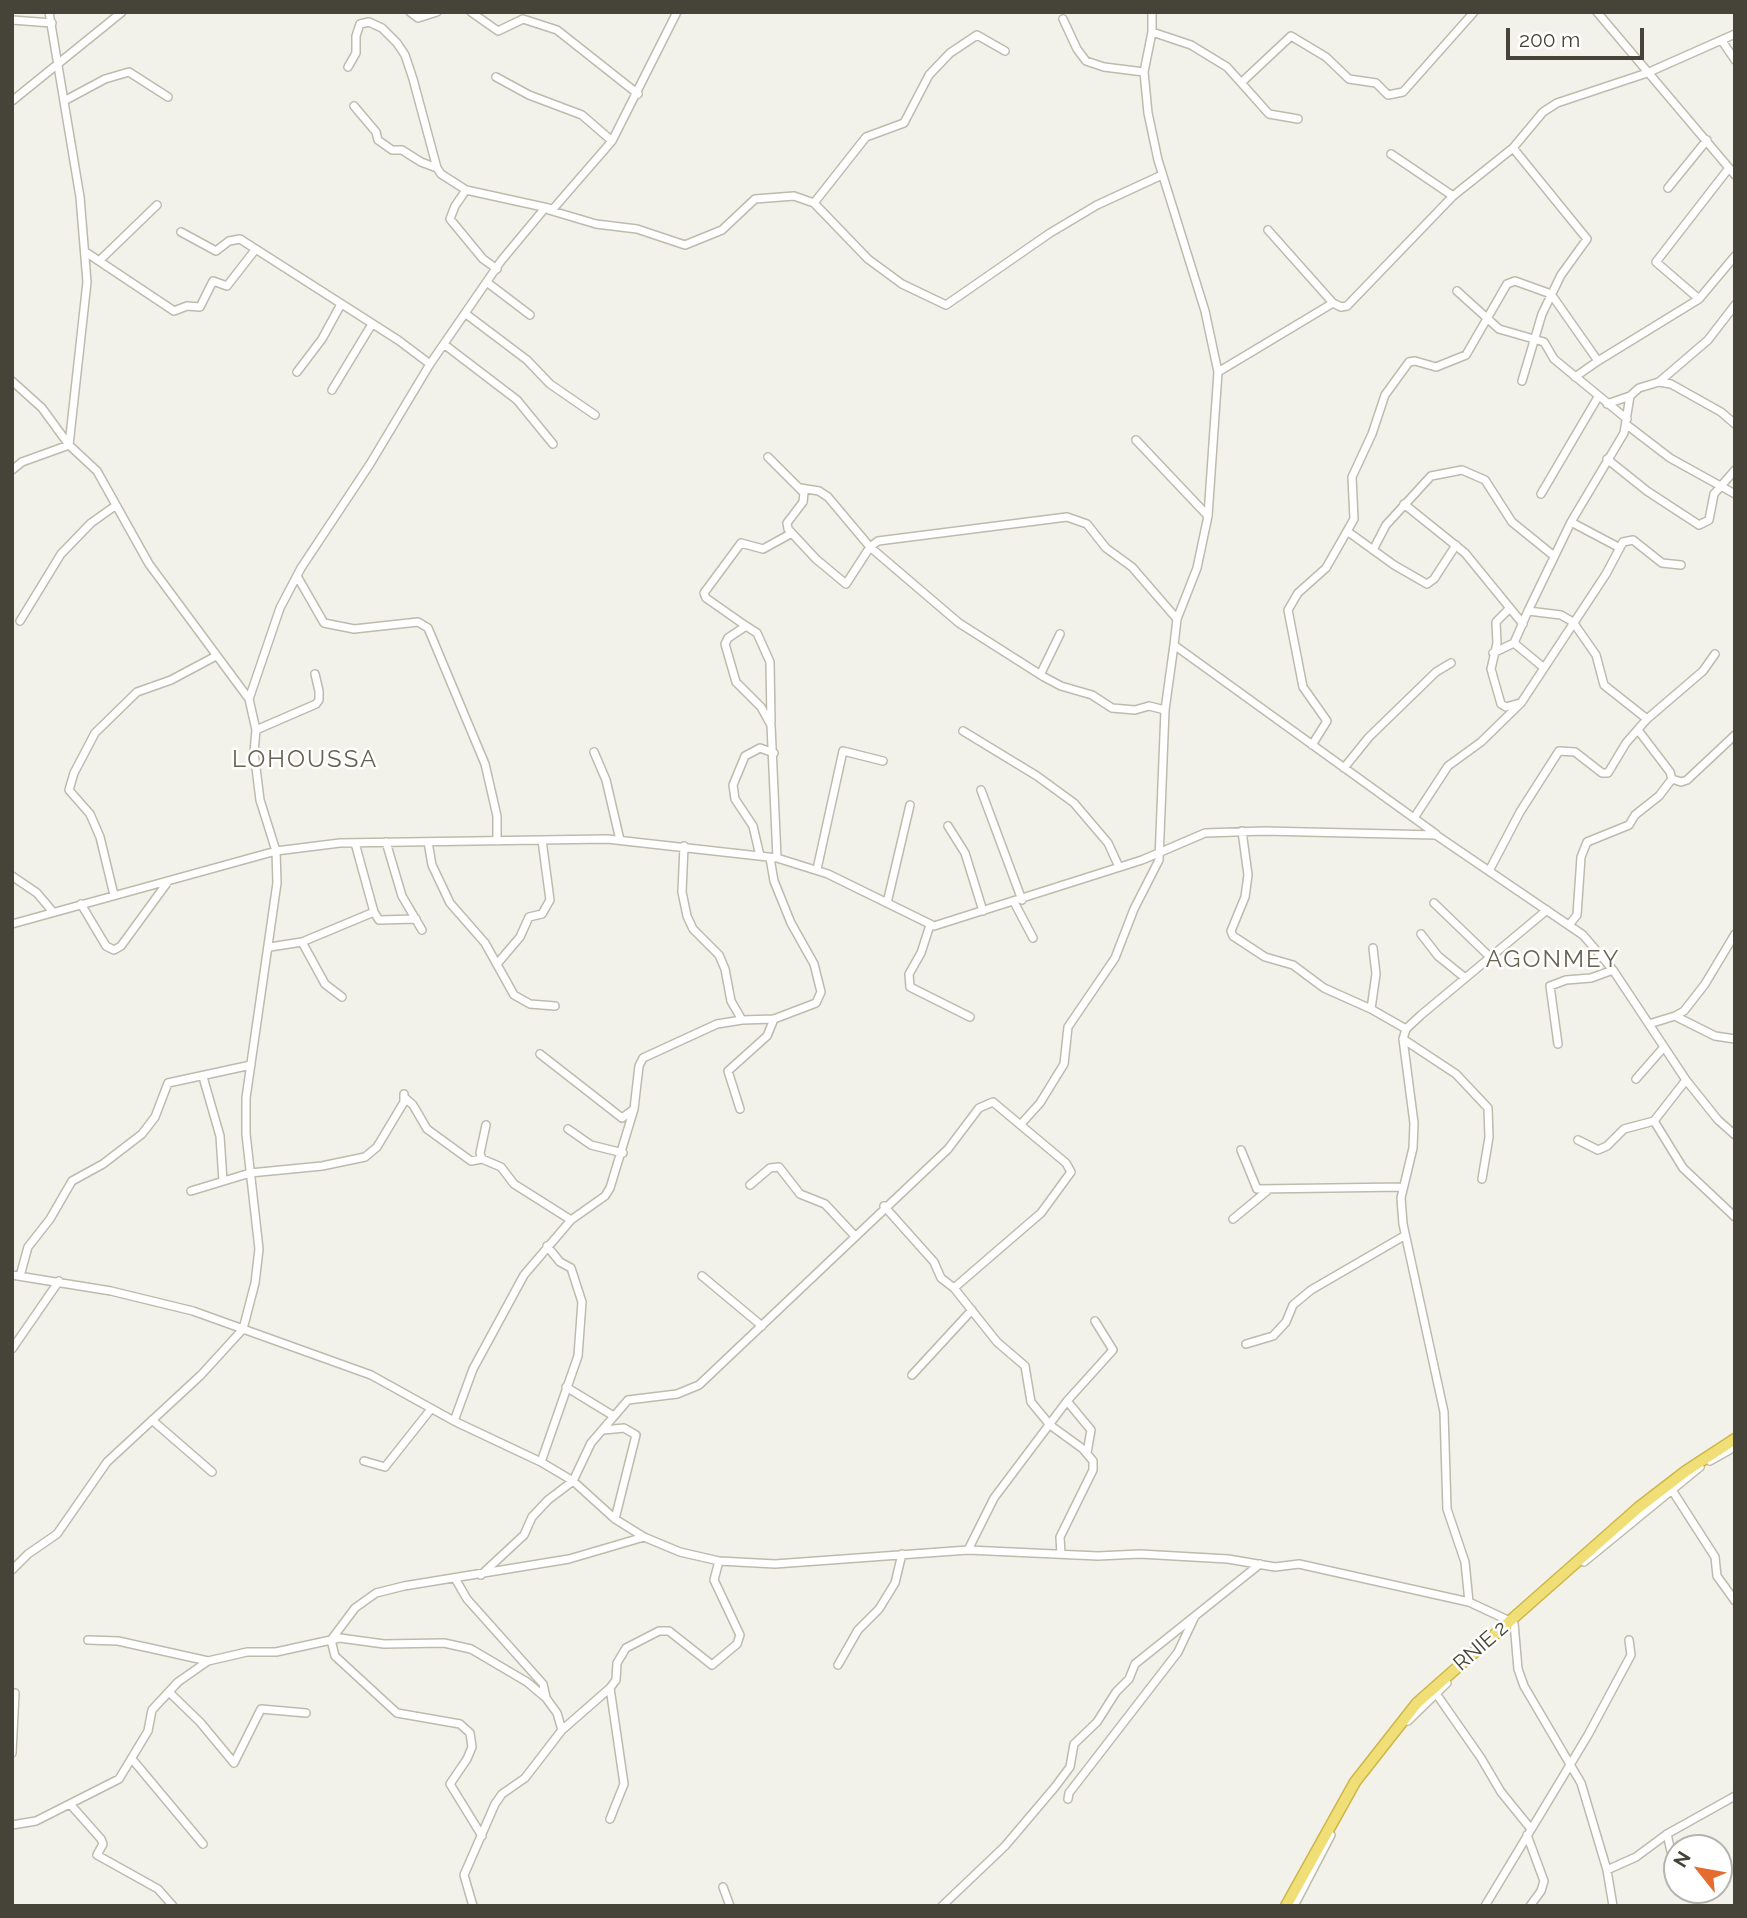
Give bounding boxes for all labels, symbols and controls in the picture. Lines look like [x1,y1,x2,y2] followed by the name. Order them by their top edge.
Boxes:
[1509,14,1647,58] scale bar
[1519,27,1580,52] text: 200 m
[233,746,377,774] district label: LOHOUSSA
[1487,946,1619,974] district label: AGONMEY
[1449,1615,1513,1677] street label: RNIE 2
[1663,1834,1733,1904] north arrow
[1669,1847,1695,1871] text: N

